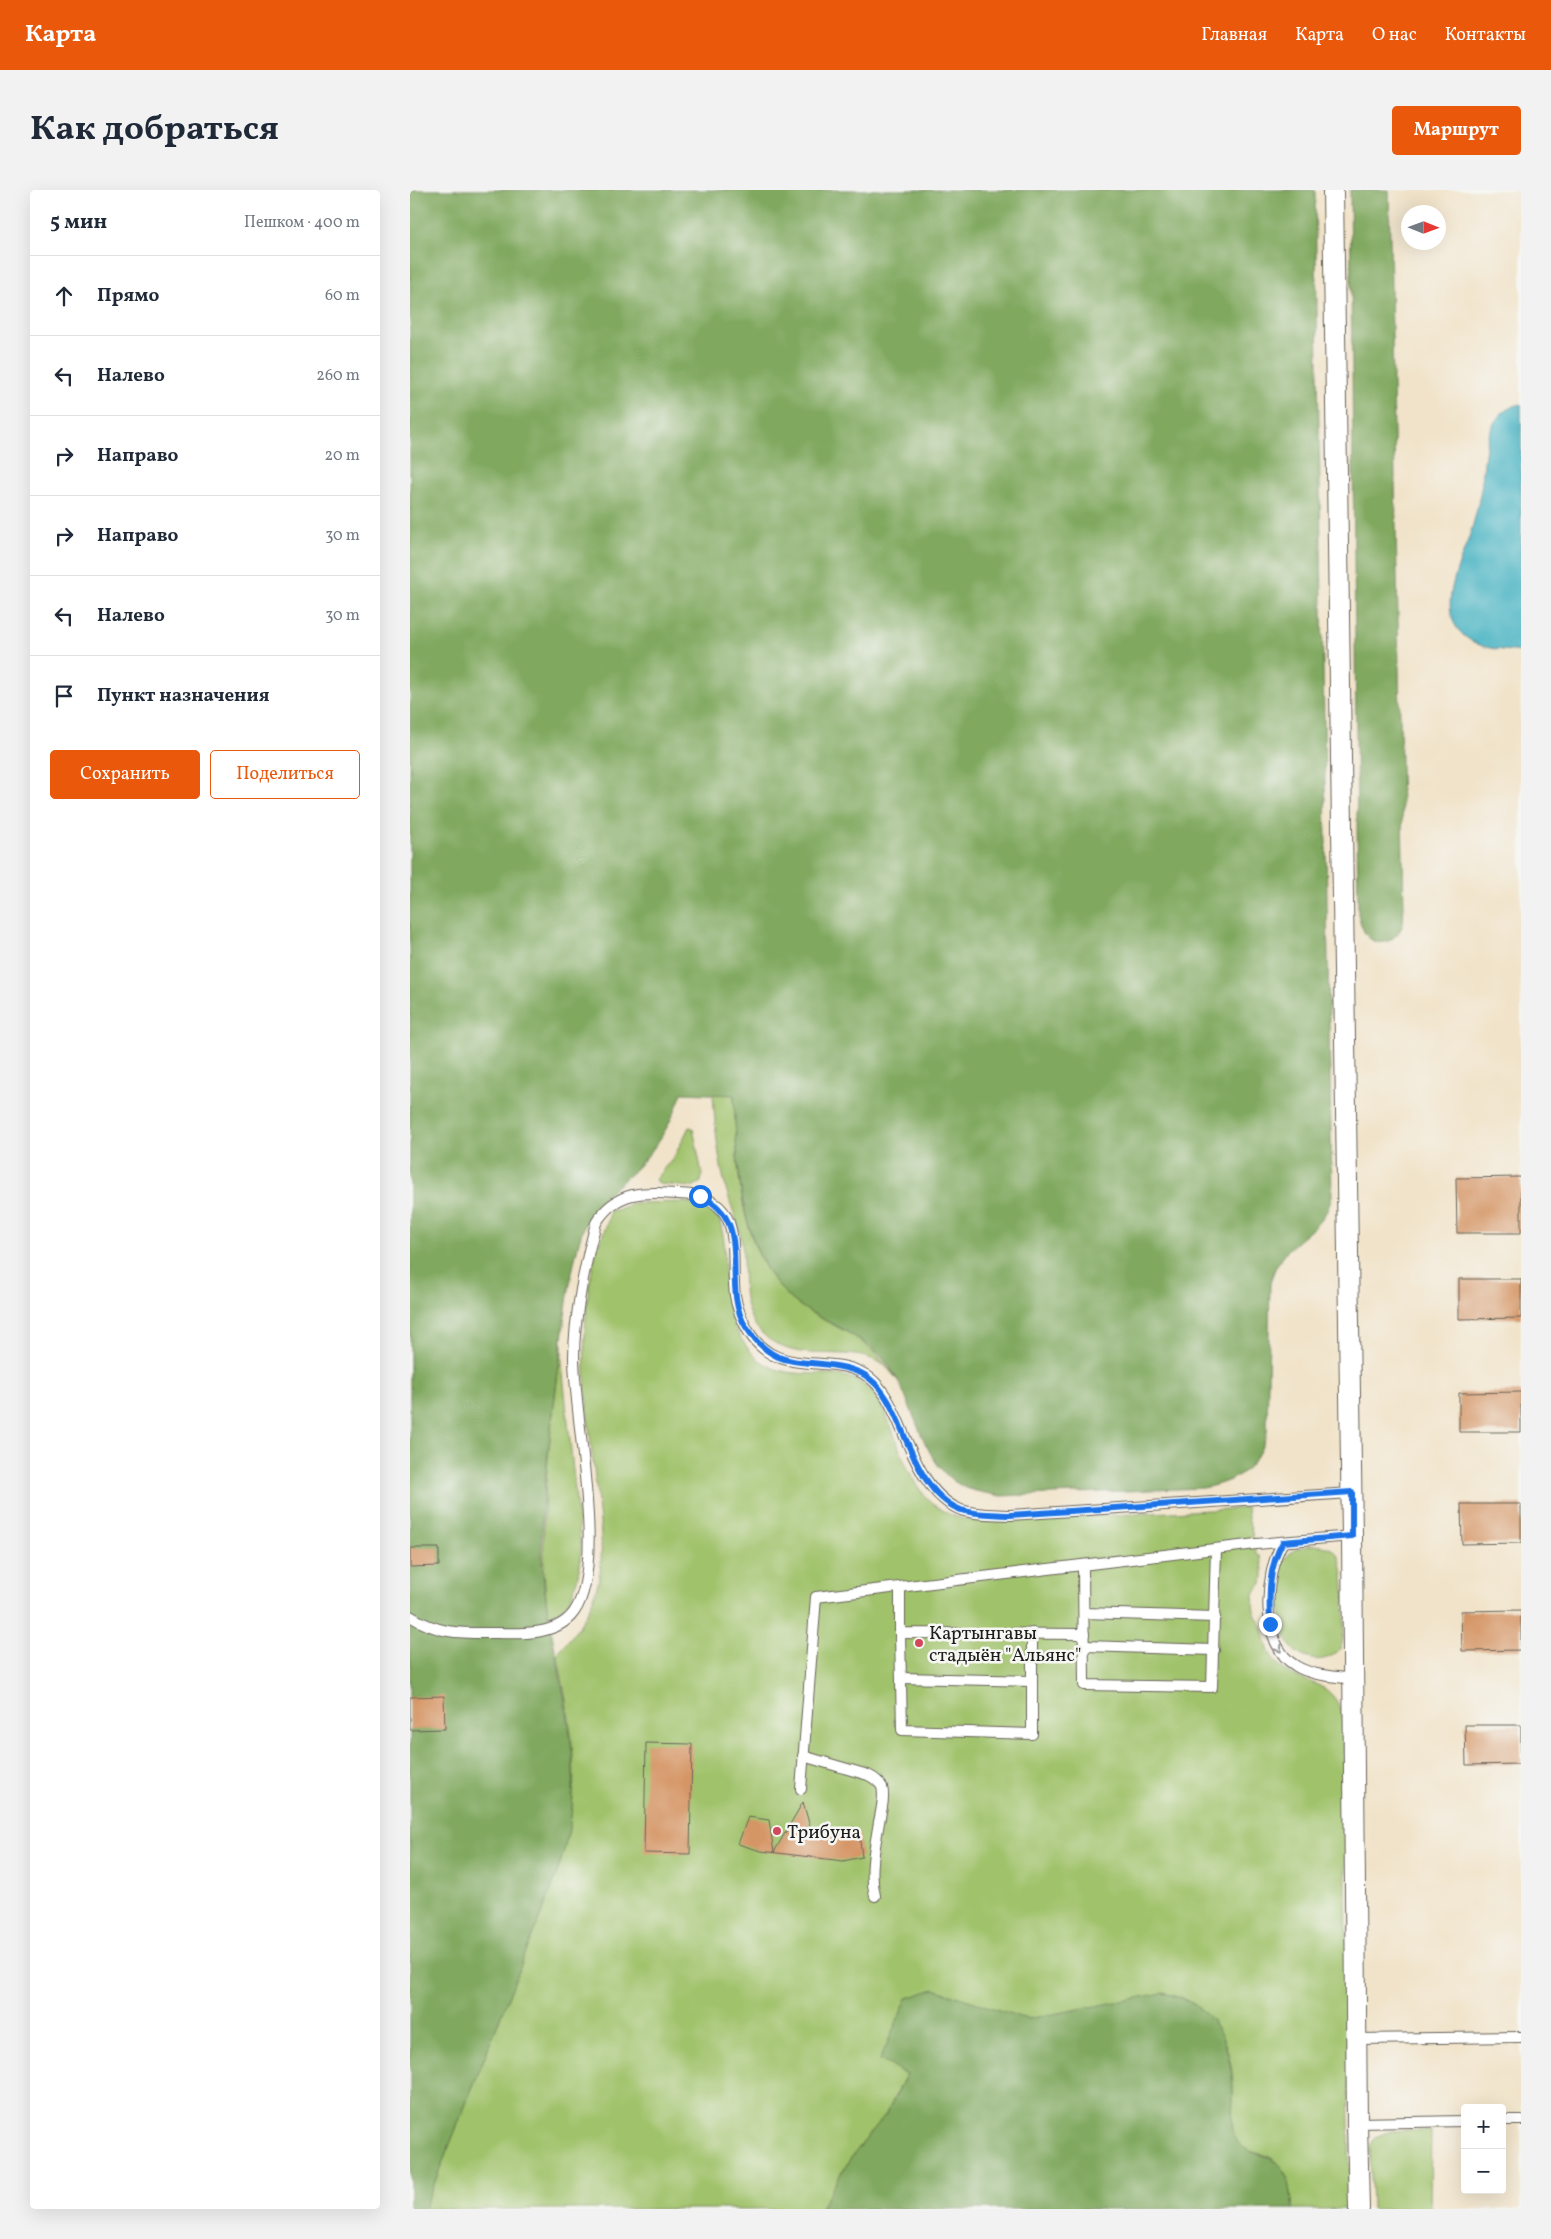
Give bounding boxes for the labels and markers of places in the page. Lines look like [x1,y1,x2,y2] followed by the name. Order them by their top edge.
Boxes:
[929,1621,1081,1669] place label: Картынгавы стадыён "Альянс"
[913,1637,925,1649] marker: Картынгавы стадыён "Альянс"
[787,1820,861,1846] place label: Трибуна
[771,1825,783,1837] marker: Трибуна

